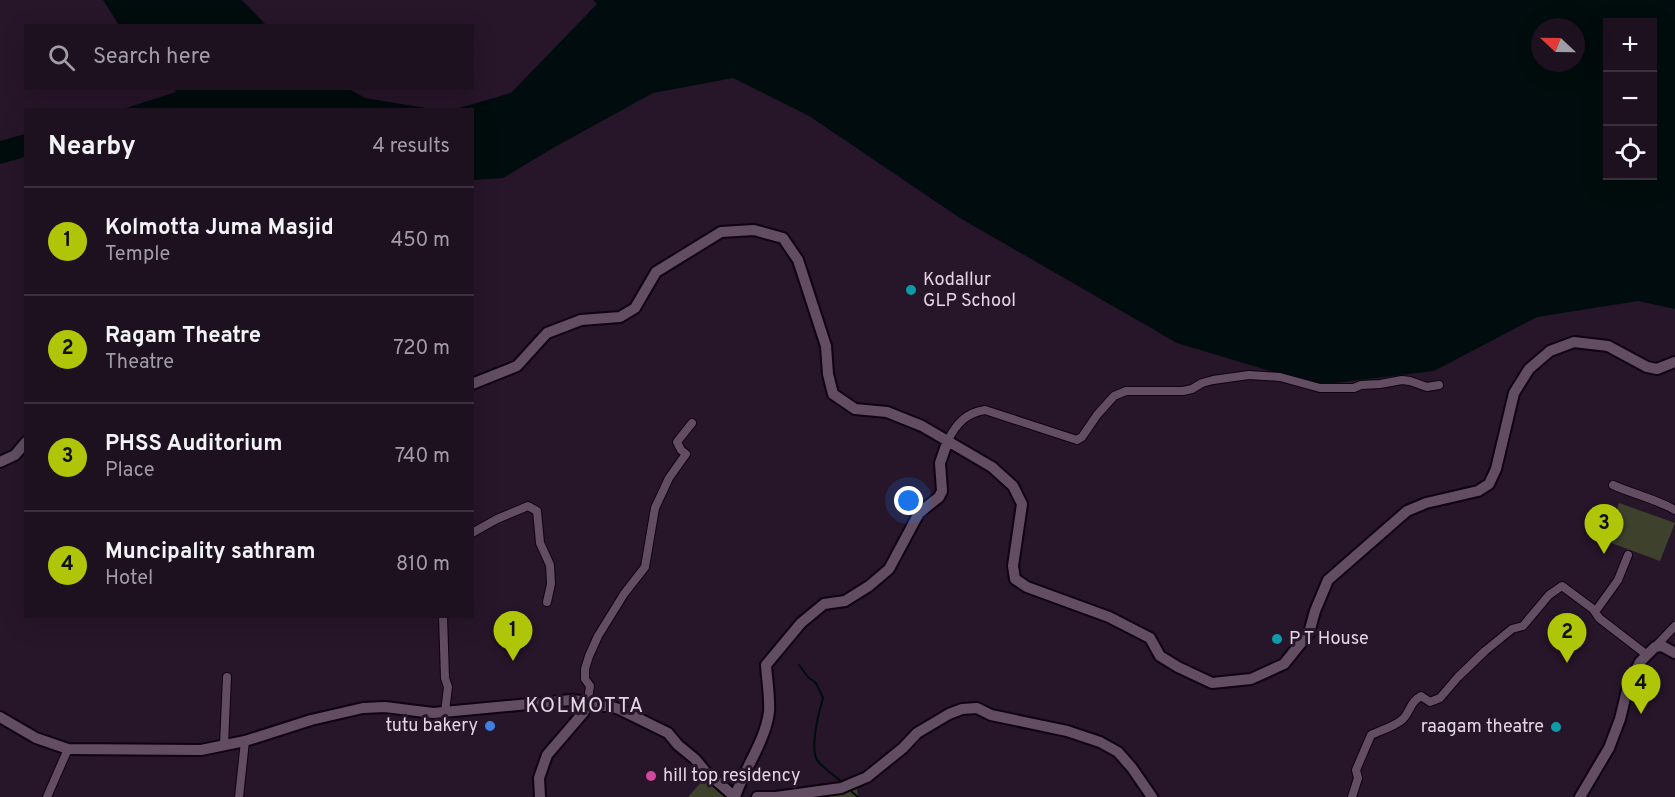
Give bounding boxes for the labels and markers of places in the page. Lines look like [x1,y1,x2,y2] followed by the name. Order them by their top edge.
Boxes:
[923,269,1016,313] place label: Kodallur GLP School
[904,283,918,297] marker: Kodallur GLP School
[1584,504,1624,554] pin: 3
[494,612,532,661] pin: 1
[1548,614,1586,663] pin: 2
[1289,628,1369,651] place label: P T House
[1270,632,1284,646] marker: P T House
[1622,664,1660,714] pin: 4
[385,715,478,738] place label: tutu bakery
[1421,716,1544,739] place label: raagam theatre
[483,719,497,733] marker: tutu bakery
[1549,720,1563,734] marker: raagam theatre
[663,765,800,788] place label: hill top residency
[644,769,658,783] marker: hill top residency

